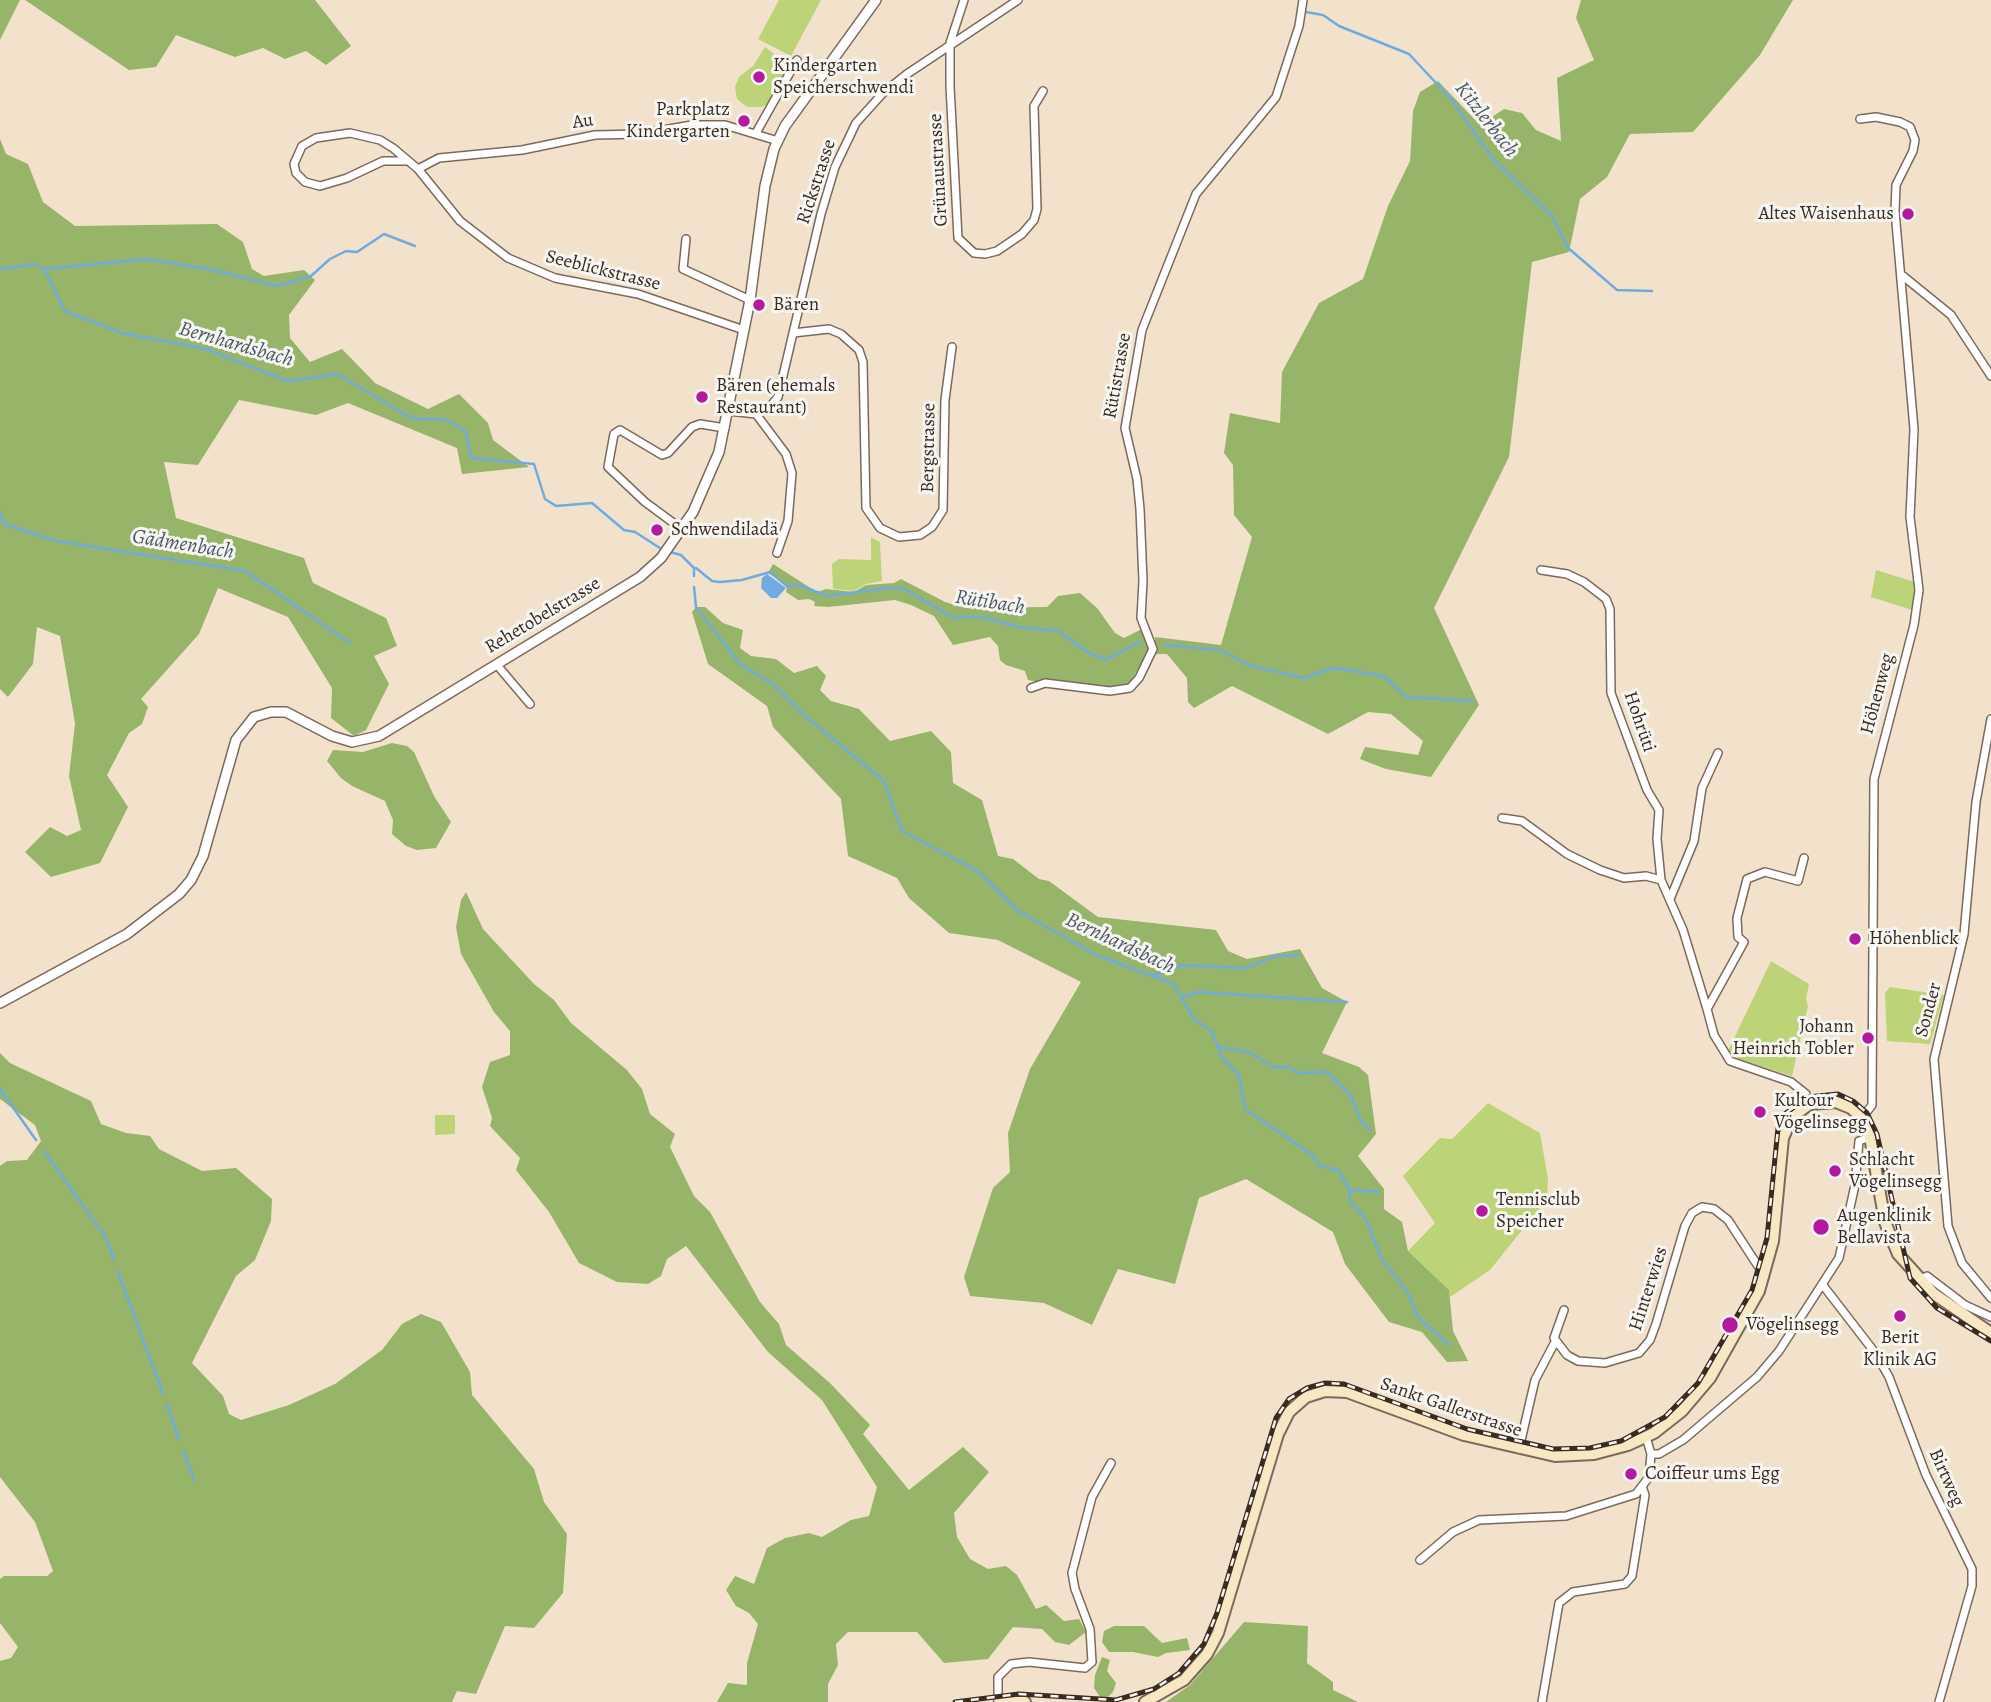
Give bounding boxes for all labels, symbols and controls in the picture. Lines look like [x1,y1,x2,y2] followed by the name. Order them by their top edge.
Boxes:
[773,55,914,99] place label: Kindergarten Speicherschwendi
[751,69,767,85] marker: Kindergarten Speicherschwendi
[1449,77,1523,163] water label: Kitzlerbach
[626,99,730,143] place label: Parkplatz Kindergarten
[571,109,595,135] street label: Au
[736,113,752,129] marker: Parkplatz Kindergarten
[925,113,953,227] street label: Grünaustrasse
[793,137,841,227] street label: Rickstrasse
[1759,203,1894,225] place label: Altes Waisenhaus
[1900,206,1916,222] marker: Altes Waisenhaus
[543,246,663,296] street label: Seeblickstrasse
[773,294,819,316] place label: Bären
[751,297,767,313] marker: Bären
[176,317,296,373] water label: Bernhardsbach
[1099,331,1137,421] street label: Rütistrasse
[716,375,835,419] place label: Bären (ehemals Restaurant)
[694,389,710,405] marker: Bären (ehemals Restaurant)
[917,403,941,493] street label: Bergstrasse
[671,519,779,541] place label: Schwendiladä
[649,522,665,538] marker: Schwendiladä
[130,525,236,565] water label: Gädmenbach
[481,573,605,659] street label: Rehetobelstrasse
[953,585,1027,621] water label: Rütibach
[1856,651,1900,737] street label: Höhenweg
[1618,689,1660,755] street label: Hohrüti
[1061,908,1179,980] water label: Bernhardsbach
[1869,928,1959,950] place label: Höhenblick
[1847,931,1863,947] marker: Höhenblick
[1911,980,1947,1040] street label: Sonder
[1732,1016,1854,1060] place label: Johann Heinrich Tobler
[1860,1030,1876,1046] marker: Johann Heinrich Tobler
[1774,1090,1867,1134] place label: Kultour Vögelinsegg
[1752,1104,1768,1120] marker: Kultour Vögelinsegg
[1849,1149,1942,1193] place label: Schlacht Vögelinsegg
[1827,1163,1843,1179] marker: Schlacht Vögelinsegg
[1496,1189,1580,1233] place label: Tennisclub Speicher
[1474,1203,1490,1219] marker: Tennisclub Speicher
[1837,1205,1931,1249] place label: Augenklinik Bellavista
[1811,1217,1831,1237] marker: Augenklinik Bellavista
[1625,1244,1673,1334] street label: Hinterwies
[1892,1308,1908,1324] marker: Berit Klinik AG
[1746,1314,1839,1336] place label: Vögelinsegg
[1720,1315,1740,1335] marker: Vögelinsegg
[1863,1327,1937,1371] place label: Berit Klinik AG
[1377,1373,1525,1443] street label: Sankt Gallerstrasse
[1923,1446,1969,1510] street label: Birtweg
[1645,1463,1780,1485] place label: Coiffeur ums Egg
[1623,1466,1639,1482] marker: Coiffeur ums Egg

